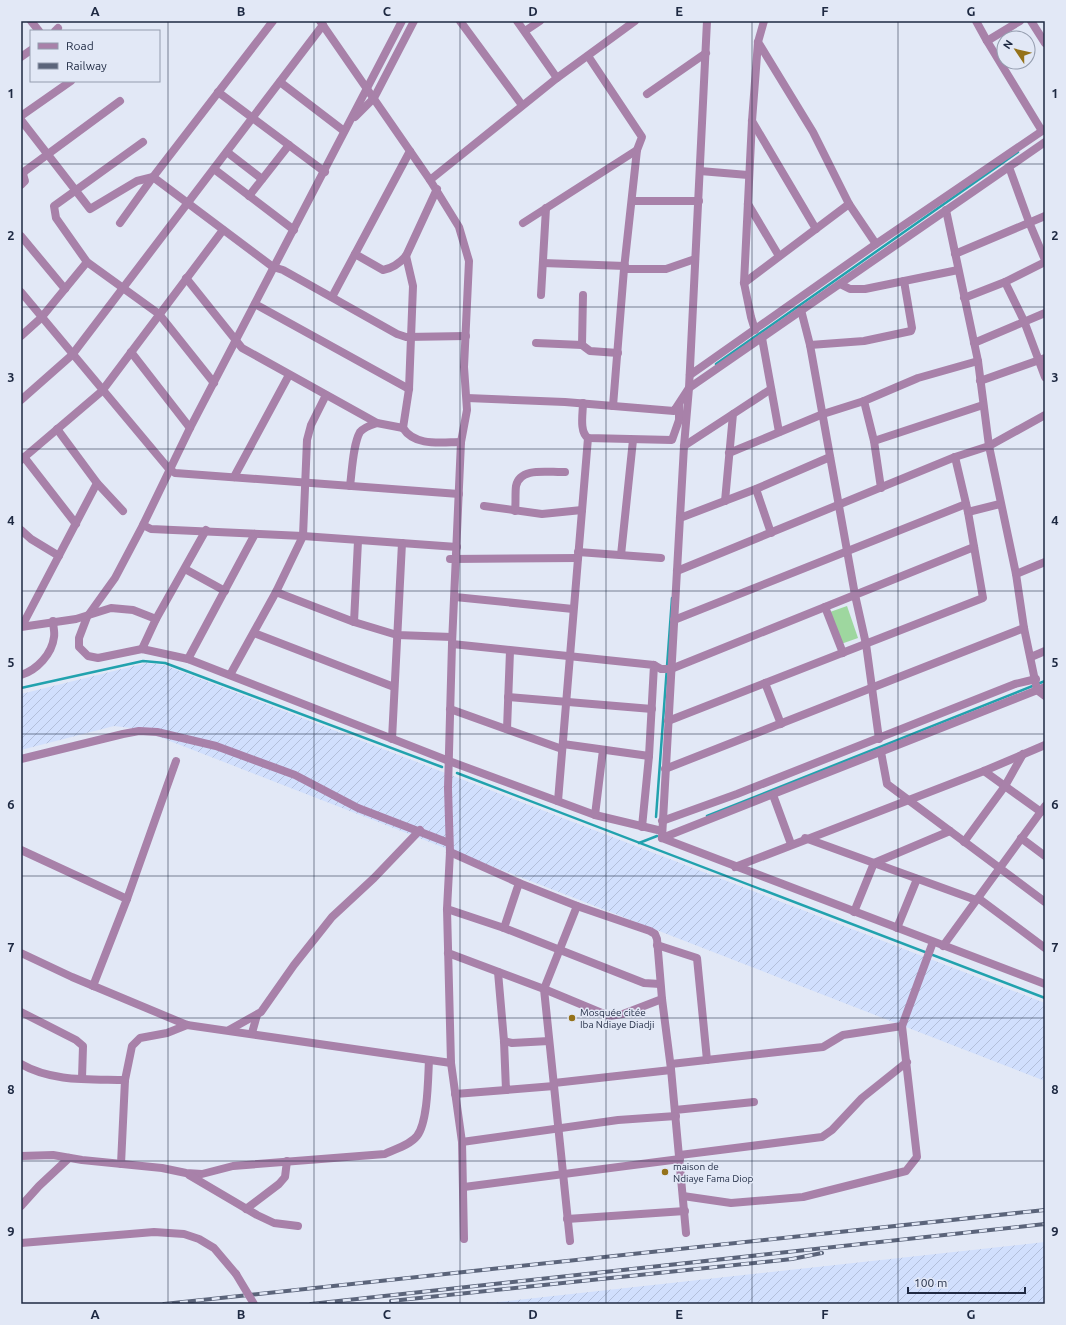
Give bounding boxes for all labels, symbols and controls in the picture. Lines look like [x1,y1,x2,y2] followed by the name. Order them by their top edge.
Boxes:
[90,4,100,18] text: A
[237,4,246,18] text: B
[383,4,392,18] text: C
[528,4,538,18] text: D
[675,4,683,18] text: E
[821,4,829,18] text: F
[967,4,976,18] text: G
[30,30,160,82] legend
[996,30,1036,70] north arrow
[1001,37,1015,51] text: N
[66,39,94,52] text: Road
[66,59,107,72] text: Railway
[7,86,15,100] text: 1
[1051,86,1059,100] text: 1
[7,228,15,242] text: 2
[1051,228,1059,242] text: 2
[7,370,15,384] text: 3
[1051,370,1059,384] text: 3
[7,513,15,527] text: 4
[1051,513,1059,527] text: 4
[7,655,15,669] text: 5
[1051,655,1059,669] text: 5
[7,797,15,811] text: 6
[1051,797,1059,811] text: 6
[7,940,15,954] text: 7
[1051,940,1059,954] text: 7
[580,1007,654,1030] place label: Mosquée citée Iba Ndiaye Diadji
[567,1013,577,1023] marker: Mosquée citée Iba Ndiaye Diadji
[7,1082,15,1096] text: 8
[1051,1082,1059,1096] text: 8
[673,1161,754,1184] place label: maison de Ndiaye Fama Diop
[660,1167,670,1177] marker: maison de Ndiaye Fama Diop
[7,1224,15,1238] text: 9
[1051,1224,1059,1238] text: 9
[908,1269,1025,1295] scale bar
[914,1276,947,1289] text: 100 m
[90,1307,100,1321] text: A
[237,1307,246,1321] text: B
[383,1307,392,1321] text: C
[528,1307,538,1321] text: D
[675,1307,683,1321] text: E
[821,1307,829,1321] text: F
[967,1307,976,1321] text: G

